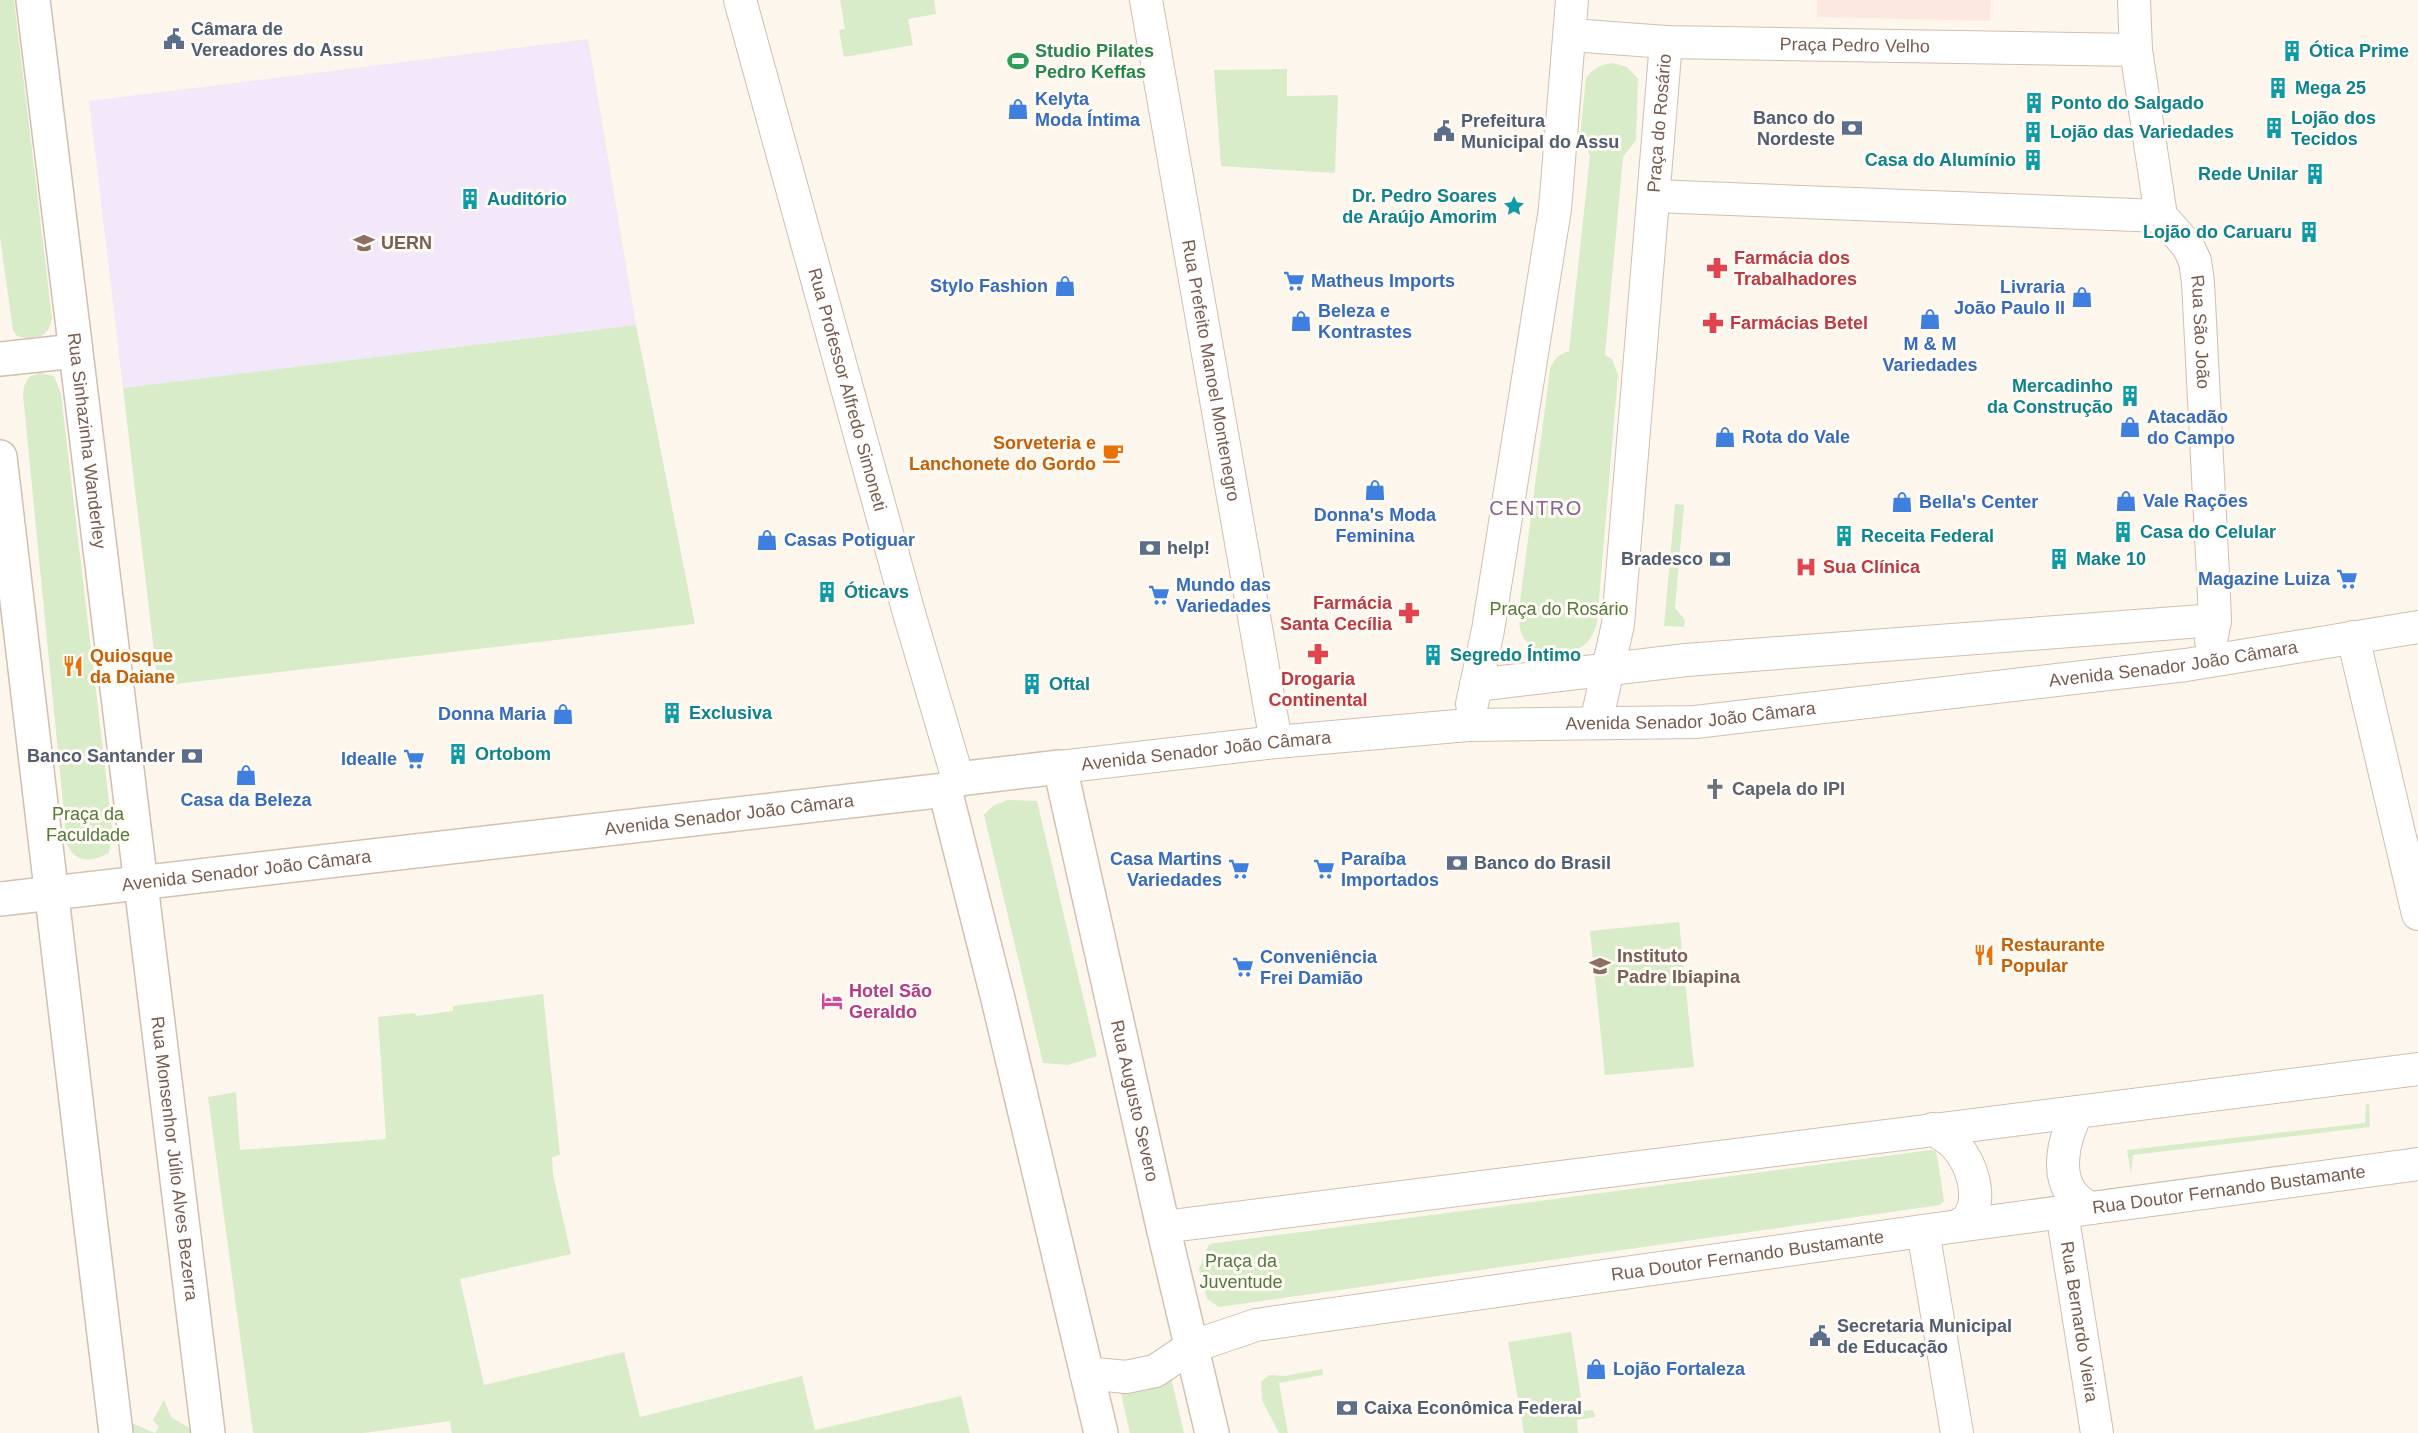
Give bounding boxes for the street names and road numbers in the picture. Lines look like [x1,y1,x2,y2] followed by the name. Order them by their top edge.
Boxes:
[1779,34,1930,56] street label: Praça Pedro Velho
[1644,53,1675,193] street label: Praça do Rosário
[1178,238,1244,503] street label: Rua Prefeito Manoel Montenegro
[804,266,890,513] street label: Rua Professor Alfredo Simoneti
[2187,274,2213,389] street label: Rua São João
[64,332,110,550] street label: Rua Sinhazinha Wanderley
[2048,637,2300,691] street label: Avenida Senador João Câmara
[1565,698,1818,734] street label: Avenida Senador João Câmara
[1080,727,1333,774] street label: Avenida Senador João Câmara
[603,790,856,839] street label: Avenida Senador João Câmara
[121,846,373,895] street label: Avenida Senador João Câmara
[147,1015,202,1303] street label: Rua Monsenhor Júlio Alves Bezerra
[1107,1018,1163,1184] street label: Rua Augusto Severo
[2091,1161,2367,1218] street label: Rua Doutor Fernando Bustamante
[1610,1227,1885,1285] street label: Rua Doutor Fernando Bustamante
[2057,1240,2102,1405] street label: Rua Bernardo Vieira

